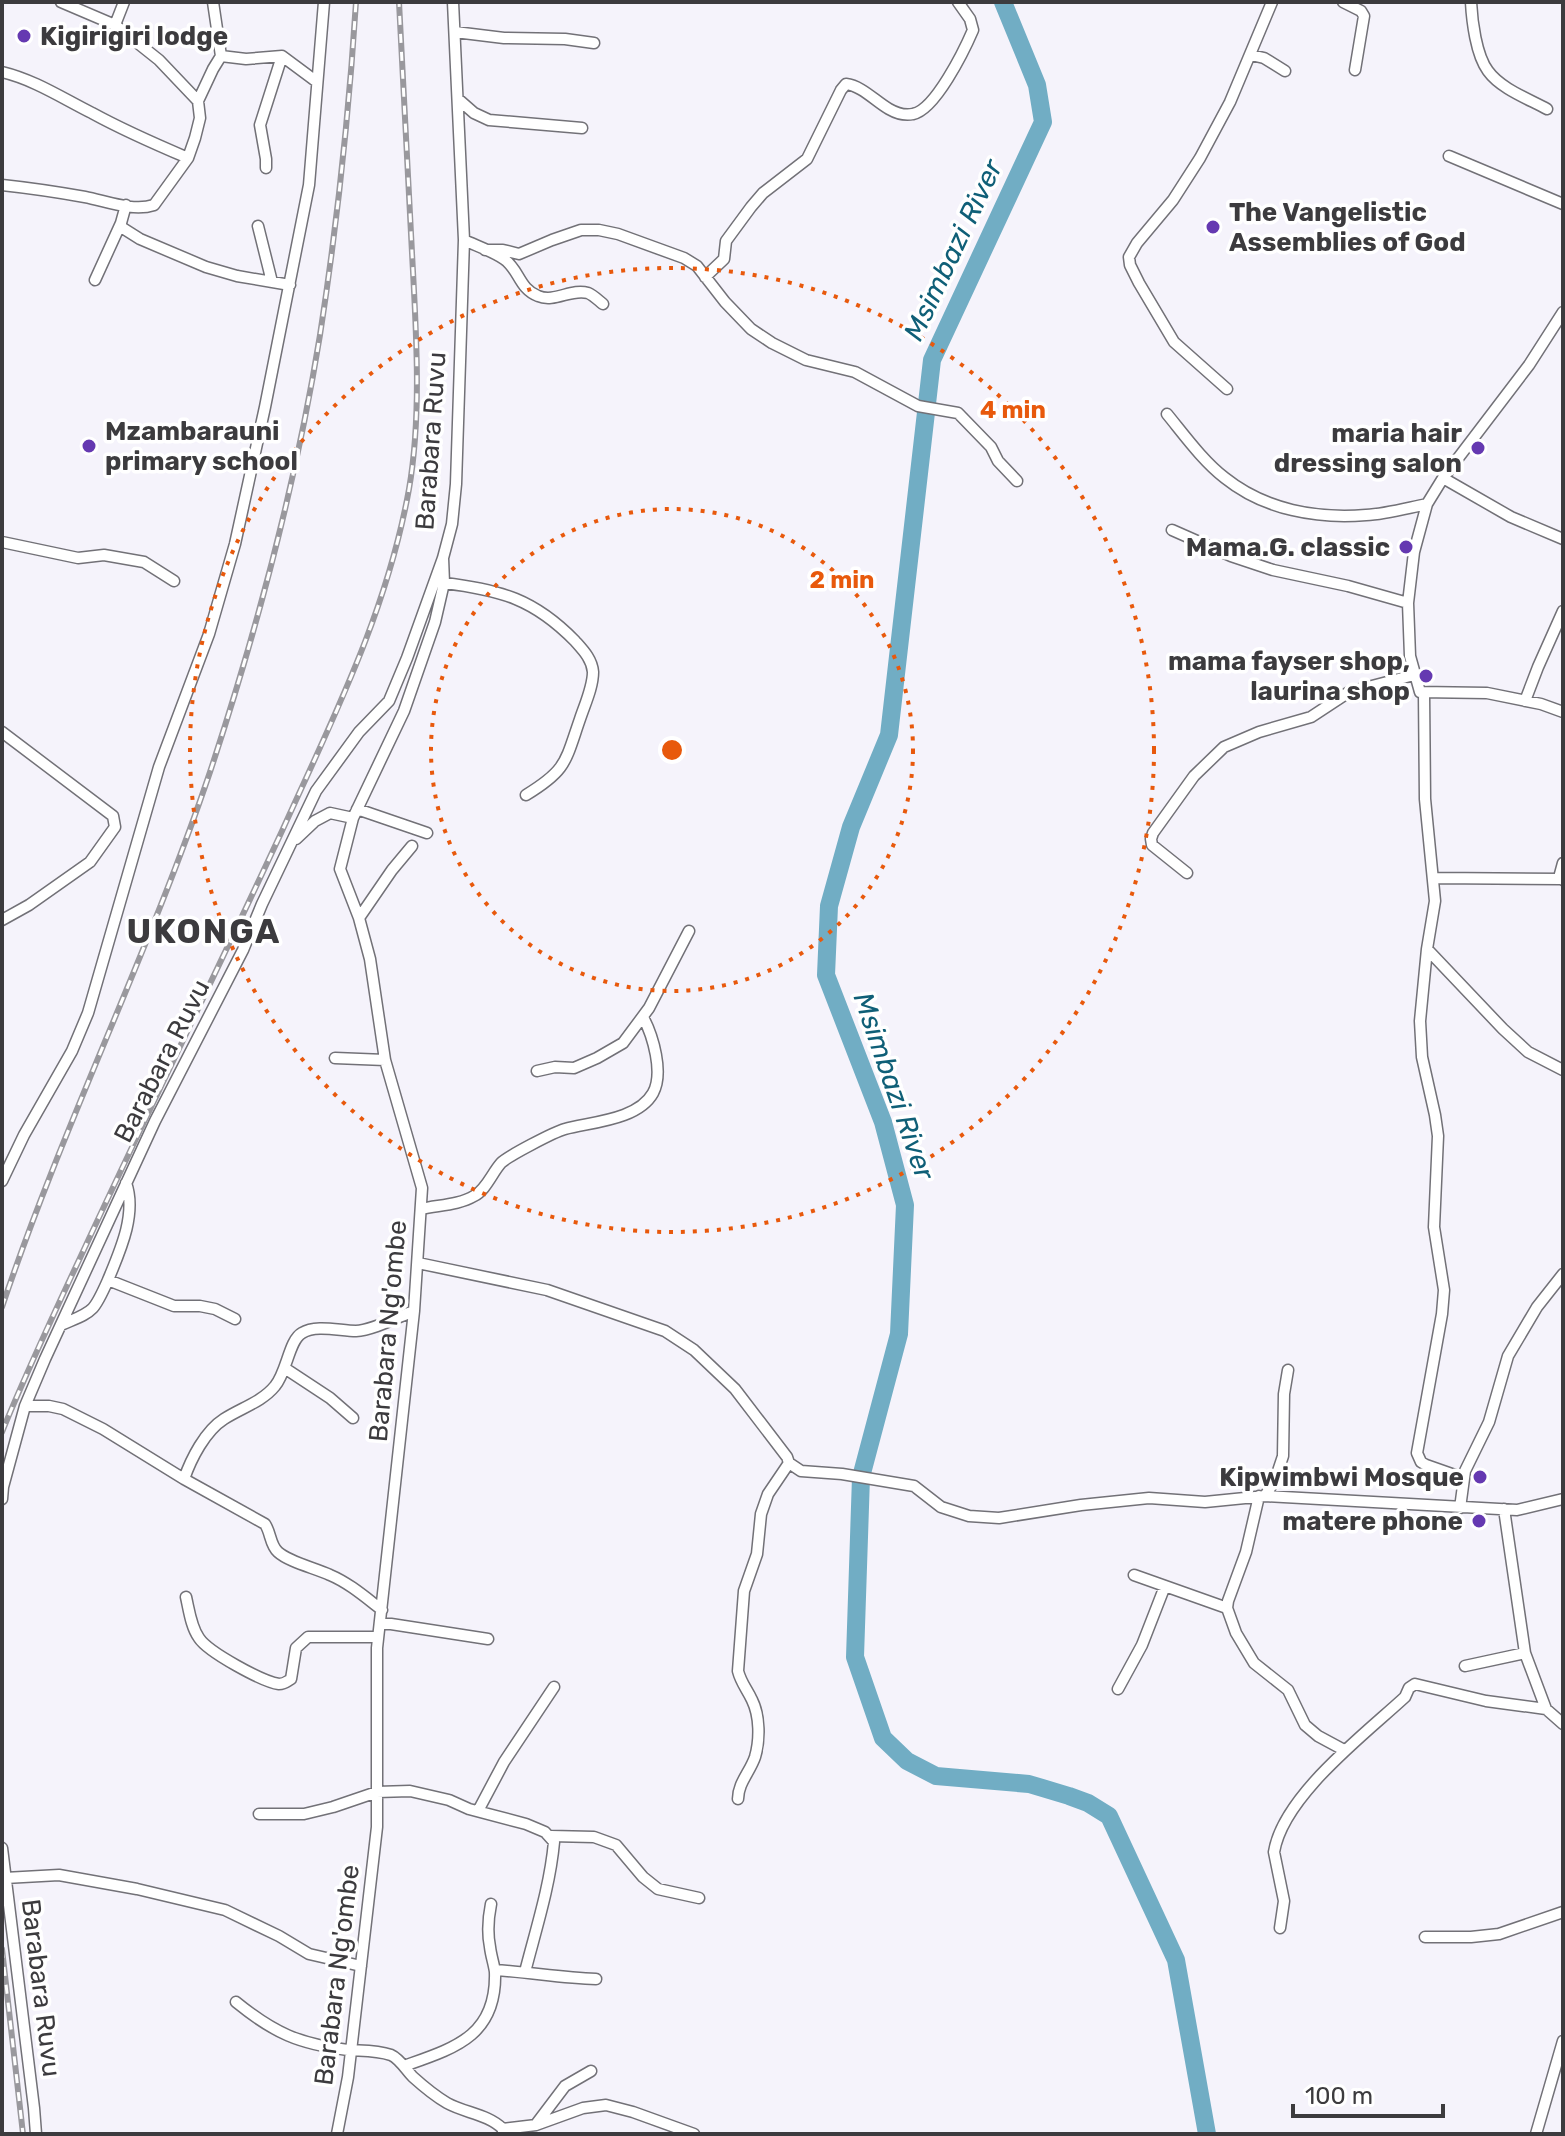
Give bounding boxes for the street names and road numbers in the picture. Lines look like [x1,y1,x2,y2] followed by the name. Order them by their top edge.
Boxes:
[409,351,453,531] street label: Barabara Ruvu
[108,974,216,1148] street label: Barabara Ruvu
[363,1219,413,1443] street label: Barabara Ng'ombe
[308,1863,366,2087] street label: Barabara Ng'ombe
[15,1897,67,2079] street label: Barabara Ruvu

